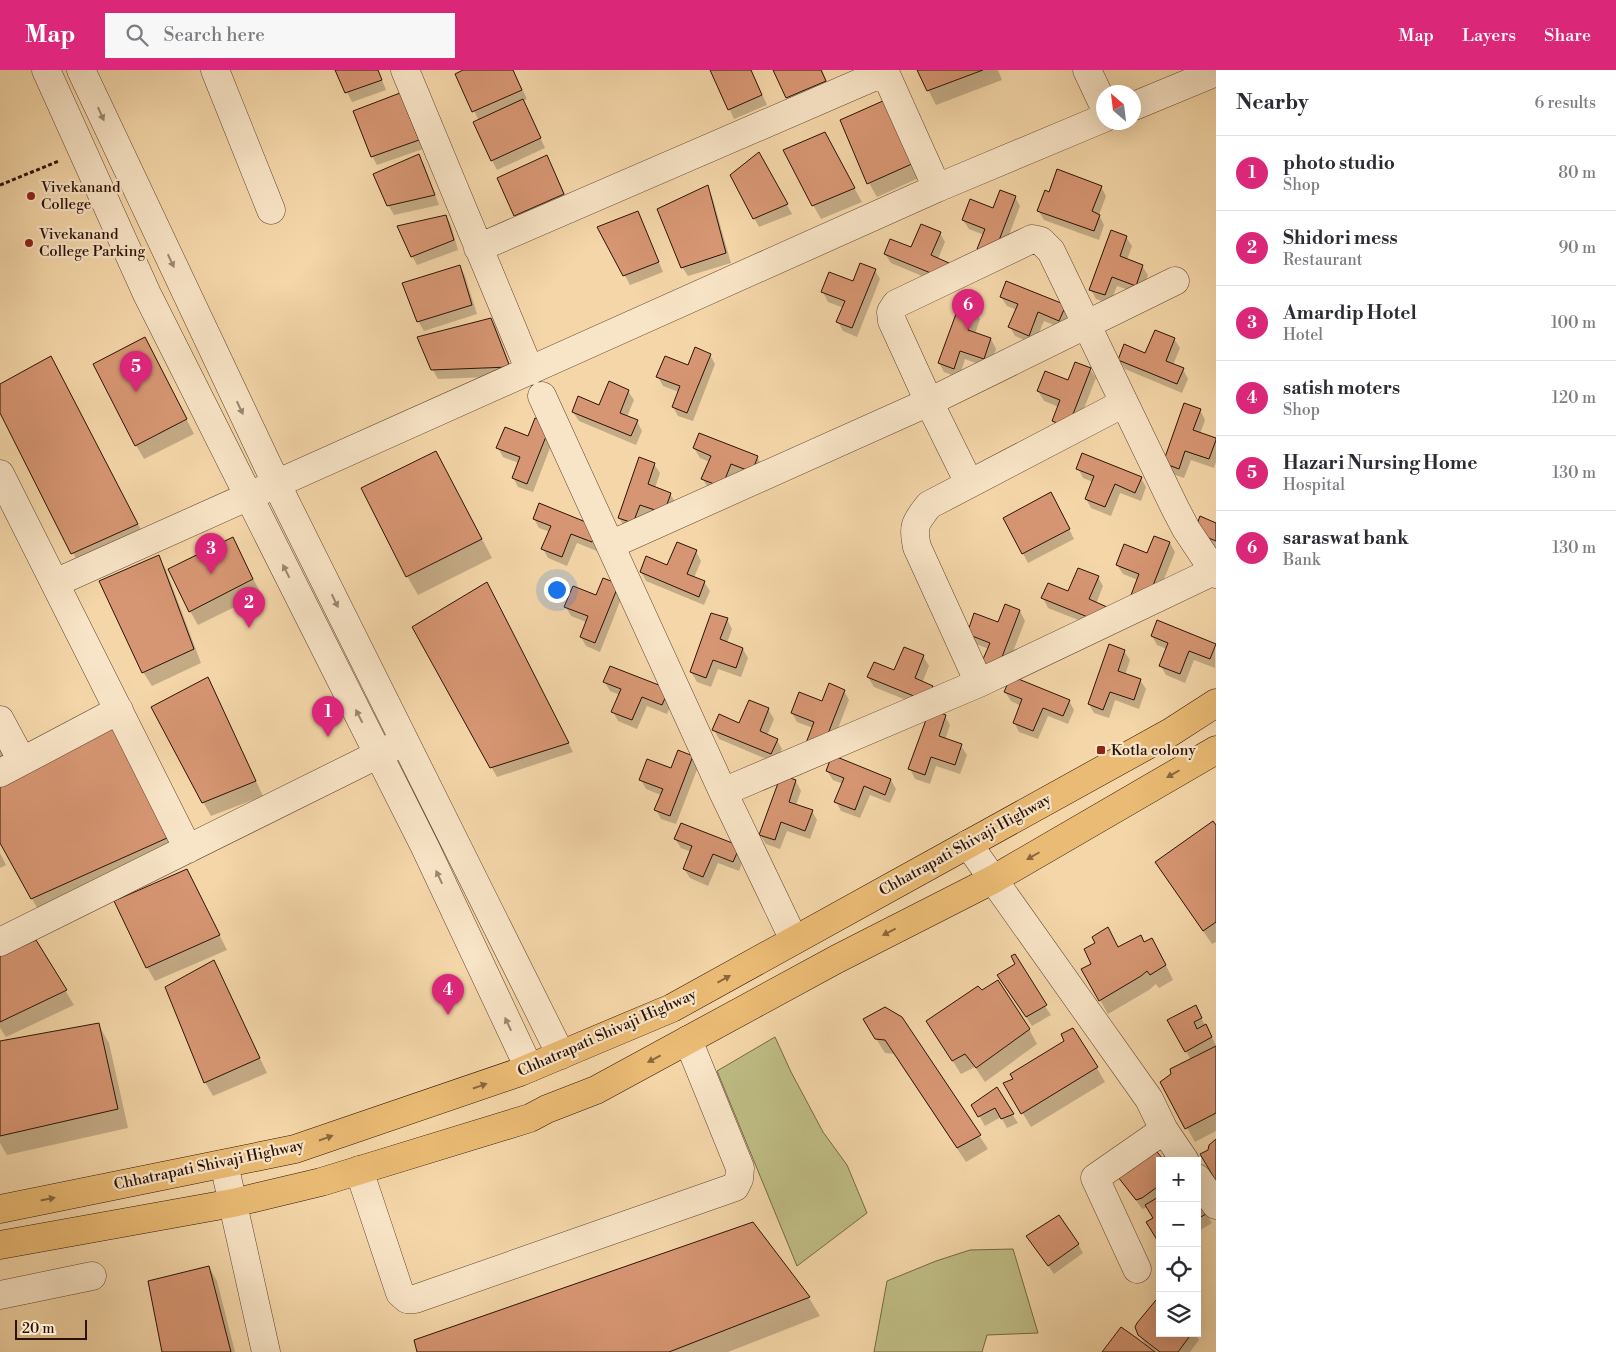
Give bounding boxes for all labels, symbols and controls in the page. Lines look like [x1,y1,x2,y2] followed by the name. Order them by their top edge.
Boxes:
[105,13,455,58] search box
[25,20,75,50] text: Map
[123,21,151,49] icon: search
[163,23,265,47] text: Search here
[1399,24,1434,47] text: Map
[1462,24,1516,47] text: Layers
[1544,24,1591,47] text: Share
[1096,85,1141,130] north arrow
[1236,90,1309,116] text: Nearby
[1535,93,1596,113] text: 6 results
[96,107,105,122] one-way arrow
[1283,151,1395,175] text: photo studio
[1248,163,1256,183] text: 1
[1558,163,1596,183] text: 80 m
[1283,175,1320,195] text: Shop
[40,178,121,214] place label: Vivekanand College
[25,190,37,202] marker: Vivekanand College
[38,225,146,261] place label: Vivekanand College Parking
[1283,226,1398,250] text: Shidori mess
[23,237,35,249] marker: Vivekanand College Parking
[1247,238,1257,258] text: 2
[1558,238,1596,258] text: 90 m
[1283,250,1362,270] text: Restaurant
[167,254,175,268] one-way arrow
[952,289,984,330] pin: 6
[1283,301,1417,325] text: Amardip Hotel
[1247,313,1257,333] text: 3
[1551,313,1596,333] text: 100 m
[1283,325,1323,345] text: Hotel
[120,351,152,392] pin: 5
[1283,376,1400,400] text: satish moters
[1247,388,1257,408] text: 4
[1552,388,1596,408] text: 120 m
[1283,400,1320,420] text: Shop
[237,401,245,415] one-way arrow
[1283,451,1477,475] text: Hazari Nursing Home
[1247,463,1257,483] text: 5
[1552,463,1596,483] text: 130 m
[1283,475,1345,495] text: Hospital
[1283,526,1409,550] text: saraswat bank
[195,533,227,574] pin: 3
[1247,538,1257,558] text: 6
[1552,538,1596,558] text: 130 m
[1283,550,1320,570] text: Bank
[282,564,290,578] one-way arrow
[544,577,570,603] your location
[233,587,265,628] pin: 2
[331,594,339,608] one-way arrow
[312,696,344,737] pin: 1
[355,709,363,723] one-way arrow
[1111,741,1196,760] place label: Kotla colony
[1095,744,1107,756] marker: Kotla colony
[1167,770,1180,779] one-way arrow
[876,789,1055,900] street label: Chhatrapati Shivaji Highway
[1027,852,1040,861] one-way arrow
[435,870,443,884] one-way arrow
[882,928,897,936] one-way arrow
[432,974,464,1015] pin: 4
[718,974,731,983] one-way arrow
[515,985,700,1081] street label: Chhatrapati Shivaji Highway
[504,1017,512,1031] one-way arrow
[647,1055,661,1063] one-way arrow
[472,1082,487,1089] one-way arrow
[319,1134,334,1142] one-way arrow
[112,1135,306,1194] street label: Chhatrapati Shivaji Highway
[1156,1157,1201,1337] map controls
[1156,1157,1201,1202] button: +
[40,1195,56,1203] one-way arrow
[1156,1202,1201,1247] button: −
[1156,1247,1201,1292] button: locate
[1156,1292,1201,1337] button: layers
[15,1317,88,1340] scale bar
[22,1320,54,1338] text: 20 m

